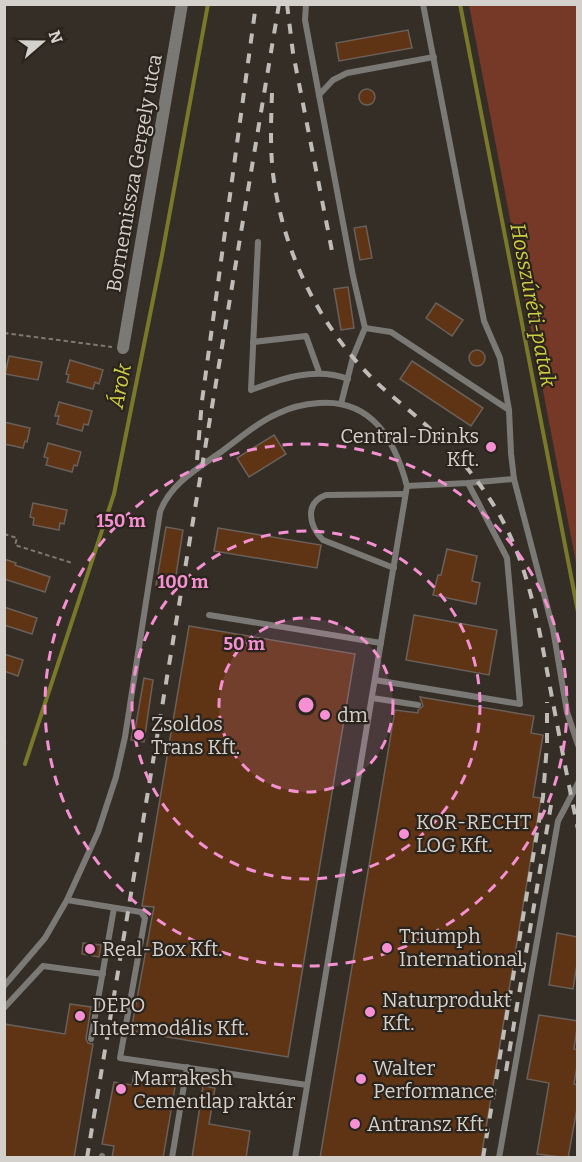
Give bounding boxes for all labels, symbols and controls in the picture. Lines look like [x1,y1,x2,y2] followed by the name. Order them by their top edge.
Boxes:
[12,12,72,72] north arrow
[45,28,67,46] text: N
[101,52,167,294] street label: Bornemissza Gergely utca
[504,221,562,390] water label: Hosszúréti-patak
[103,361,137,411] water label: Árok
[340,424,479,471] place label: Central-Drinks Kft.
[484,440,498,454] marker: Central-Drinks Kft.
[96,510,146,532] text: 150 m
[157,571,209,593] text: 100 m
[223,633,265,655] text: 50 m
[296,695,316,715] centre of rings
[337,703,368,727] place label: dm
[318,708,332,722] marker: dm
[151,712,240,759] place label: Zsoldos Trans Kft.
[132,728,146,742] marker: Zsoldos Trans Kft.
[416,810,532,857] place label: KOR-RECHT LOG Kft.
[397,827,411,841] marker: KOR-RECHT LOG Kft.
[399,924,523,971] place label: Triumph International
[102,937,222,961] place label: Real-Box Kft.
[380,941,394,955] marker: Triumph International
[83,942,97,956] marker: Real-Box Kft.
[382,988,511,1035] place label: Naturprodukt Kft.
[92,993,249,1040] place label: DEPO Intermodális Kft.
[363,1005,377,1019] marker: Naturprodukt Kft.
[73,1009,87,1023] marker: DEPO Intermodális Kft.
[373,1056,494,1103] place label: Walter Performance
[133,1066,296,1113] place label: Marrakesh Cementlap raktár
[354,1072,368,1086] marker: Walter Performance
[114,1082,128,1096] marker: Marrakesh Cementlap raktár
[367,1112,488,1136] place label: Antransz Kft.
[348,1117,362,1131] marker: Antransz Kft.

